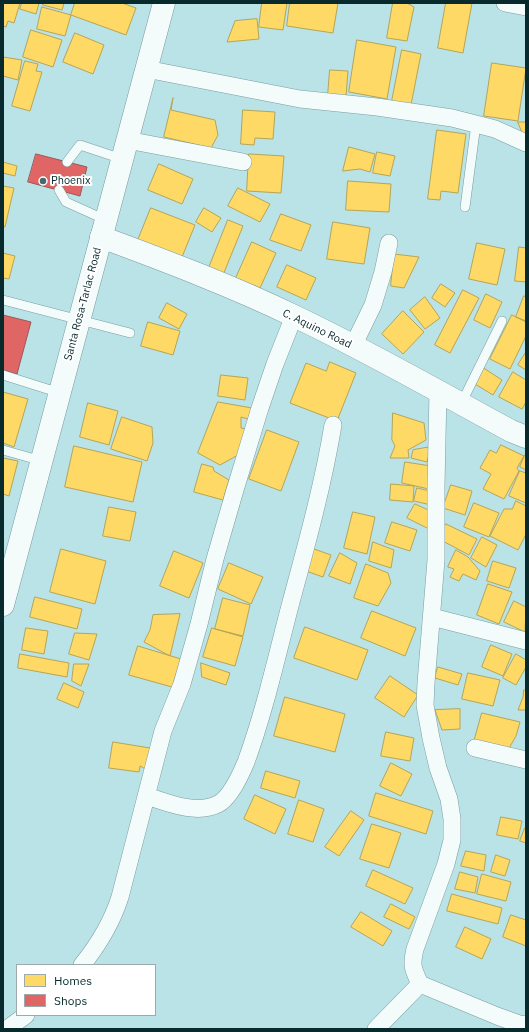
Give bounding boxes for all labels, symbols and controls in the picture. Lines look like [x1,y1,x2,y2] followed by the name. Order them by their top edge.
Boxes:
[51,174,91,188] place label: Phoenix
[38,176,48,186] marker: Phoenix
[62,246,104,362] street label: Santa Rosa-Tarlac Road
[280,307,354,351] street label: C. Aquino Road
[16,964,156,1016] legend
[54,973,92,988] text: Homes
[54,993,87,1008] text: Shops

